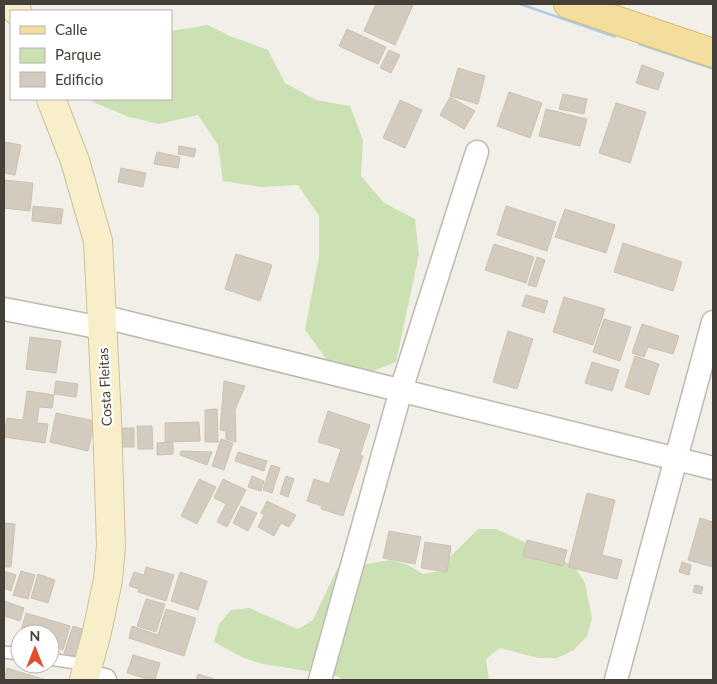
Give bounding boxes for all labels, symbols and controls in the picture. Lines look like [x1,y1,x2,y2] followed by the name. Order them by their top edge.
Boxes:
[10,10,172,100] legend
[55,20,88,38] text: Calle
[55,45,101,63] text: Parque
[55,70,103,88] text: Edificio
[94,347,115,427] street label: Costa Fleitas
[10,624,60,674] north arrow
[30,627,40,644] text: N

